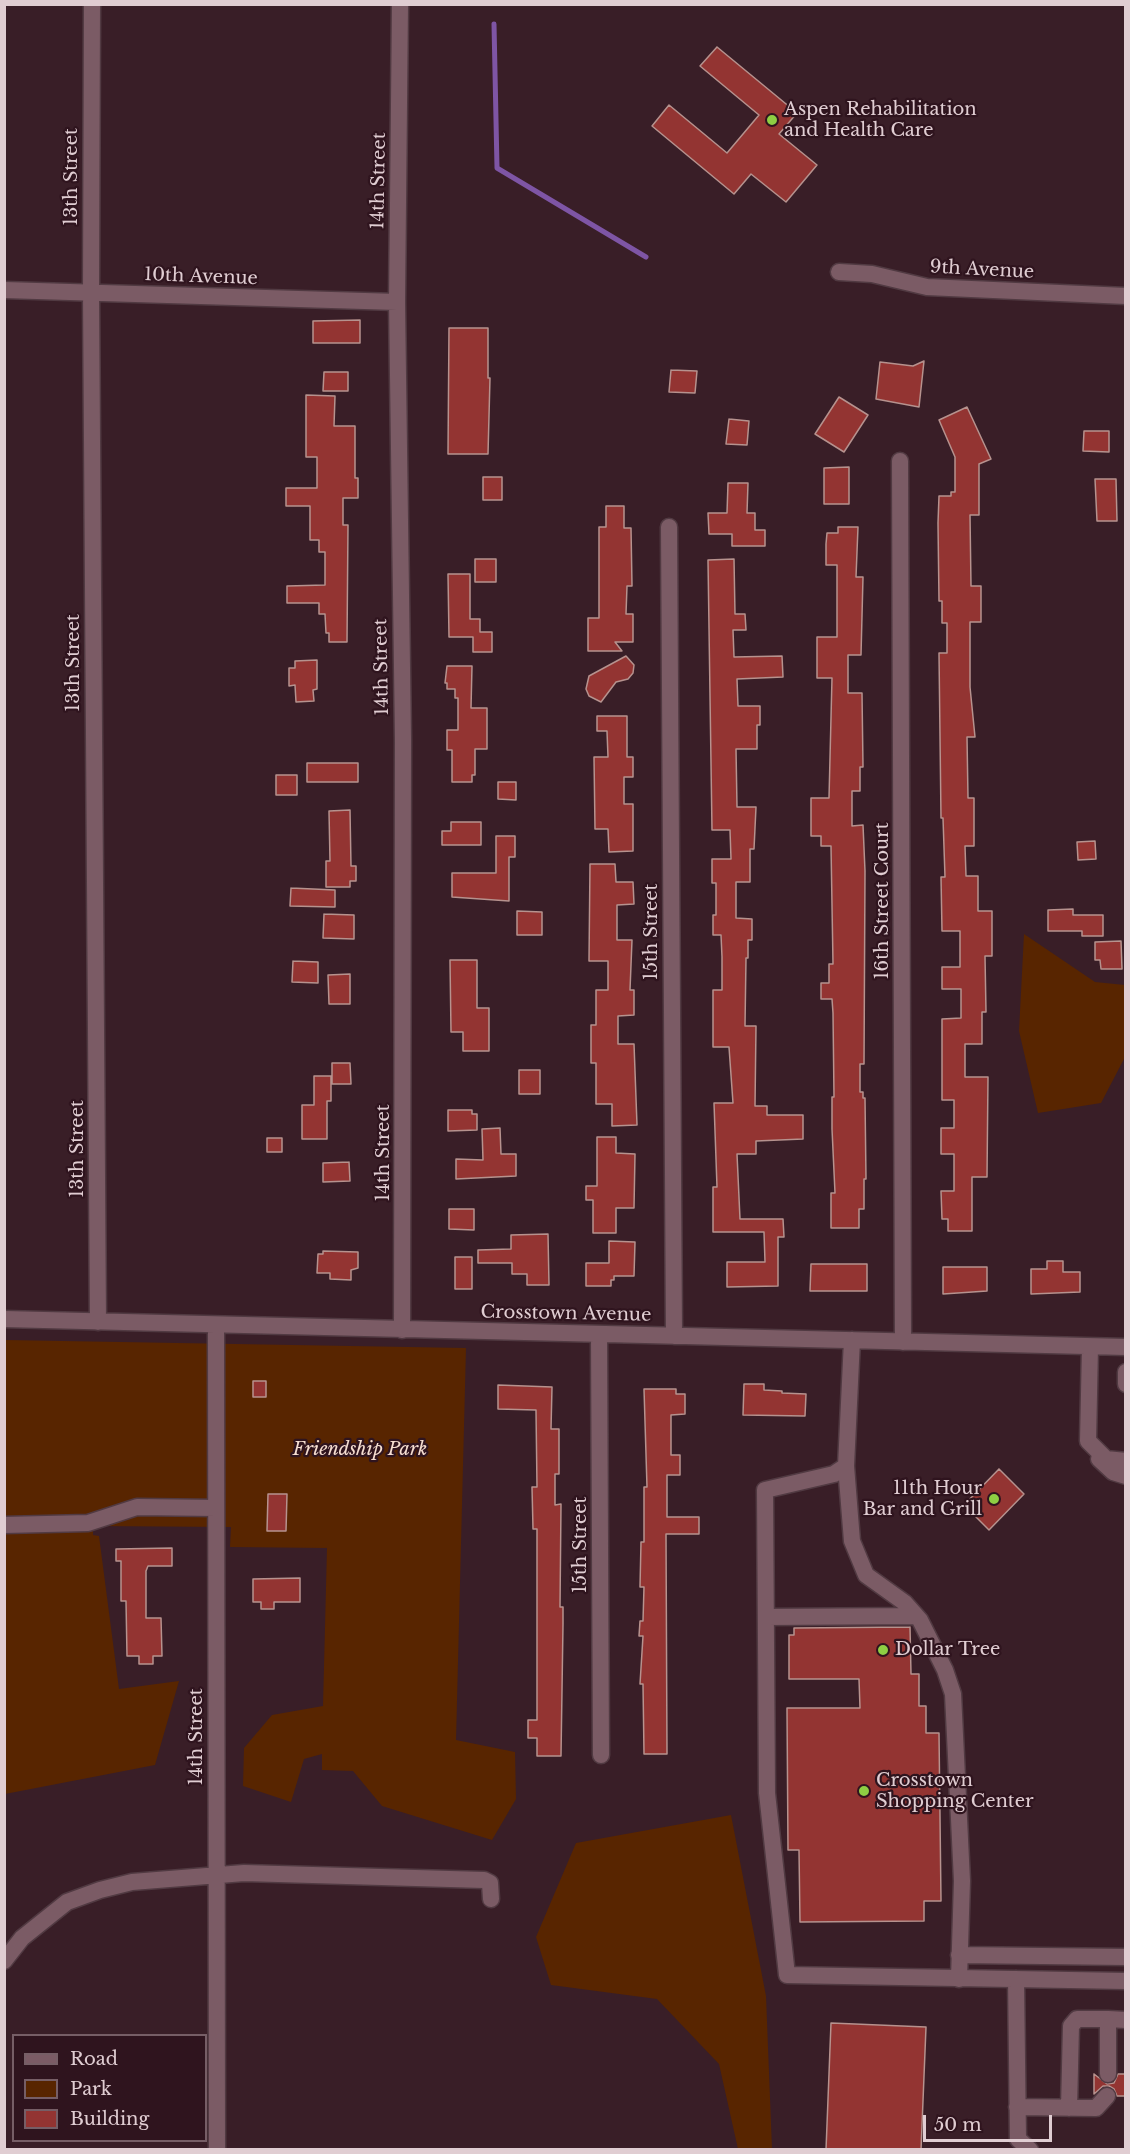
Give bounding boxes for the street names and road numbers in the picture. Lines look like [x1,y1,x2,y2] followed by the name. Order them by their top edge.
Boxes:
[61,128,83,226] street label: 13th Street
[367,132,391,230] street label: 14th Street
[929,256,1035,284] street label: 9th Avenue
[144,264,258,290] street label: 10th Avenue
[63,614,85,712] street label: 13th Street
[370,618,394,716] street label: 14th Street
[872,823,894,979] street label: 16th Street Court
[641,884,663,980] street label: 15th Street
[67,1100,89,1198] street label: 13th Street
[373,1104,395,1202] street label: 14th Street
[481,1302,651,1326] street label: Crosstown Avenue
[570,1497,592,1593] street label: 15th Street
[186,1688,208,1786] street label: 14th Street

